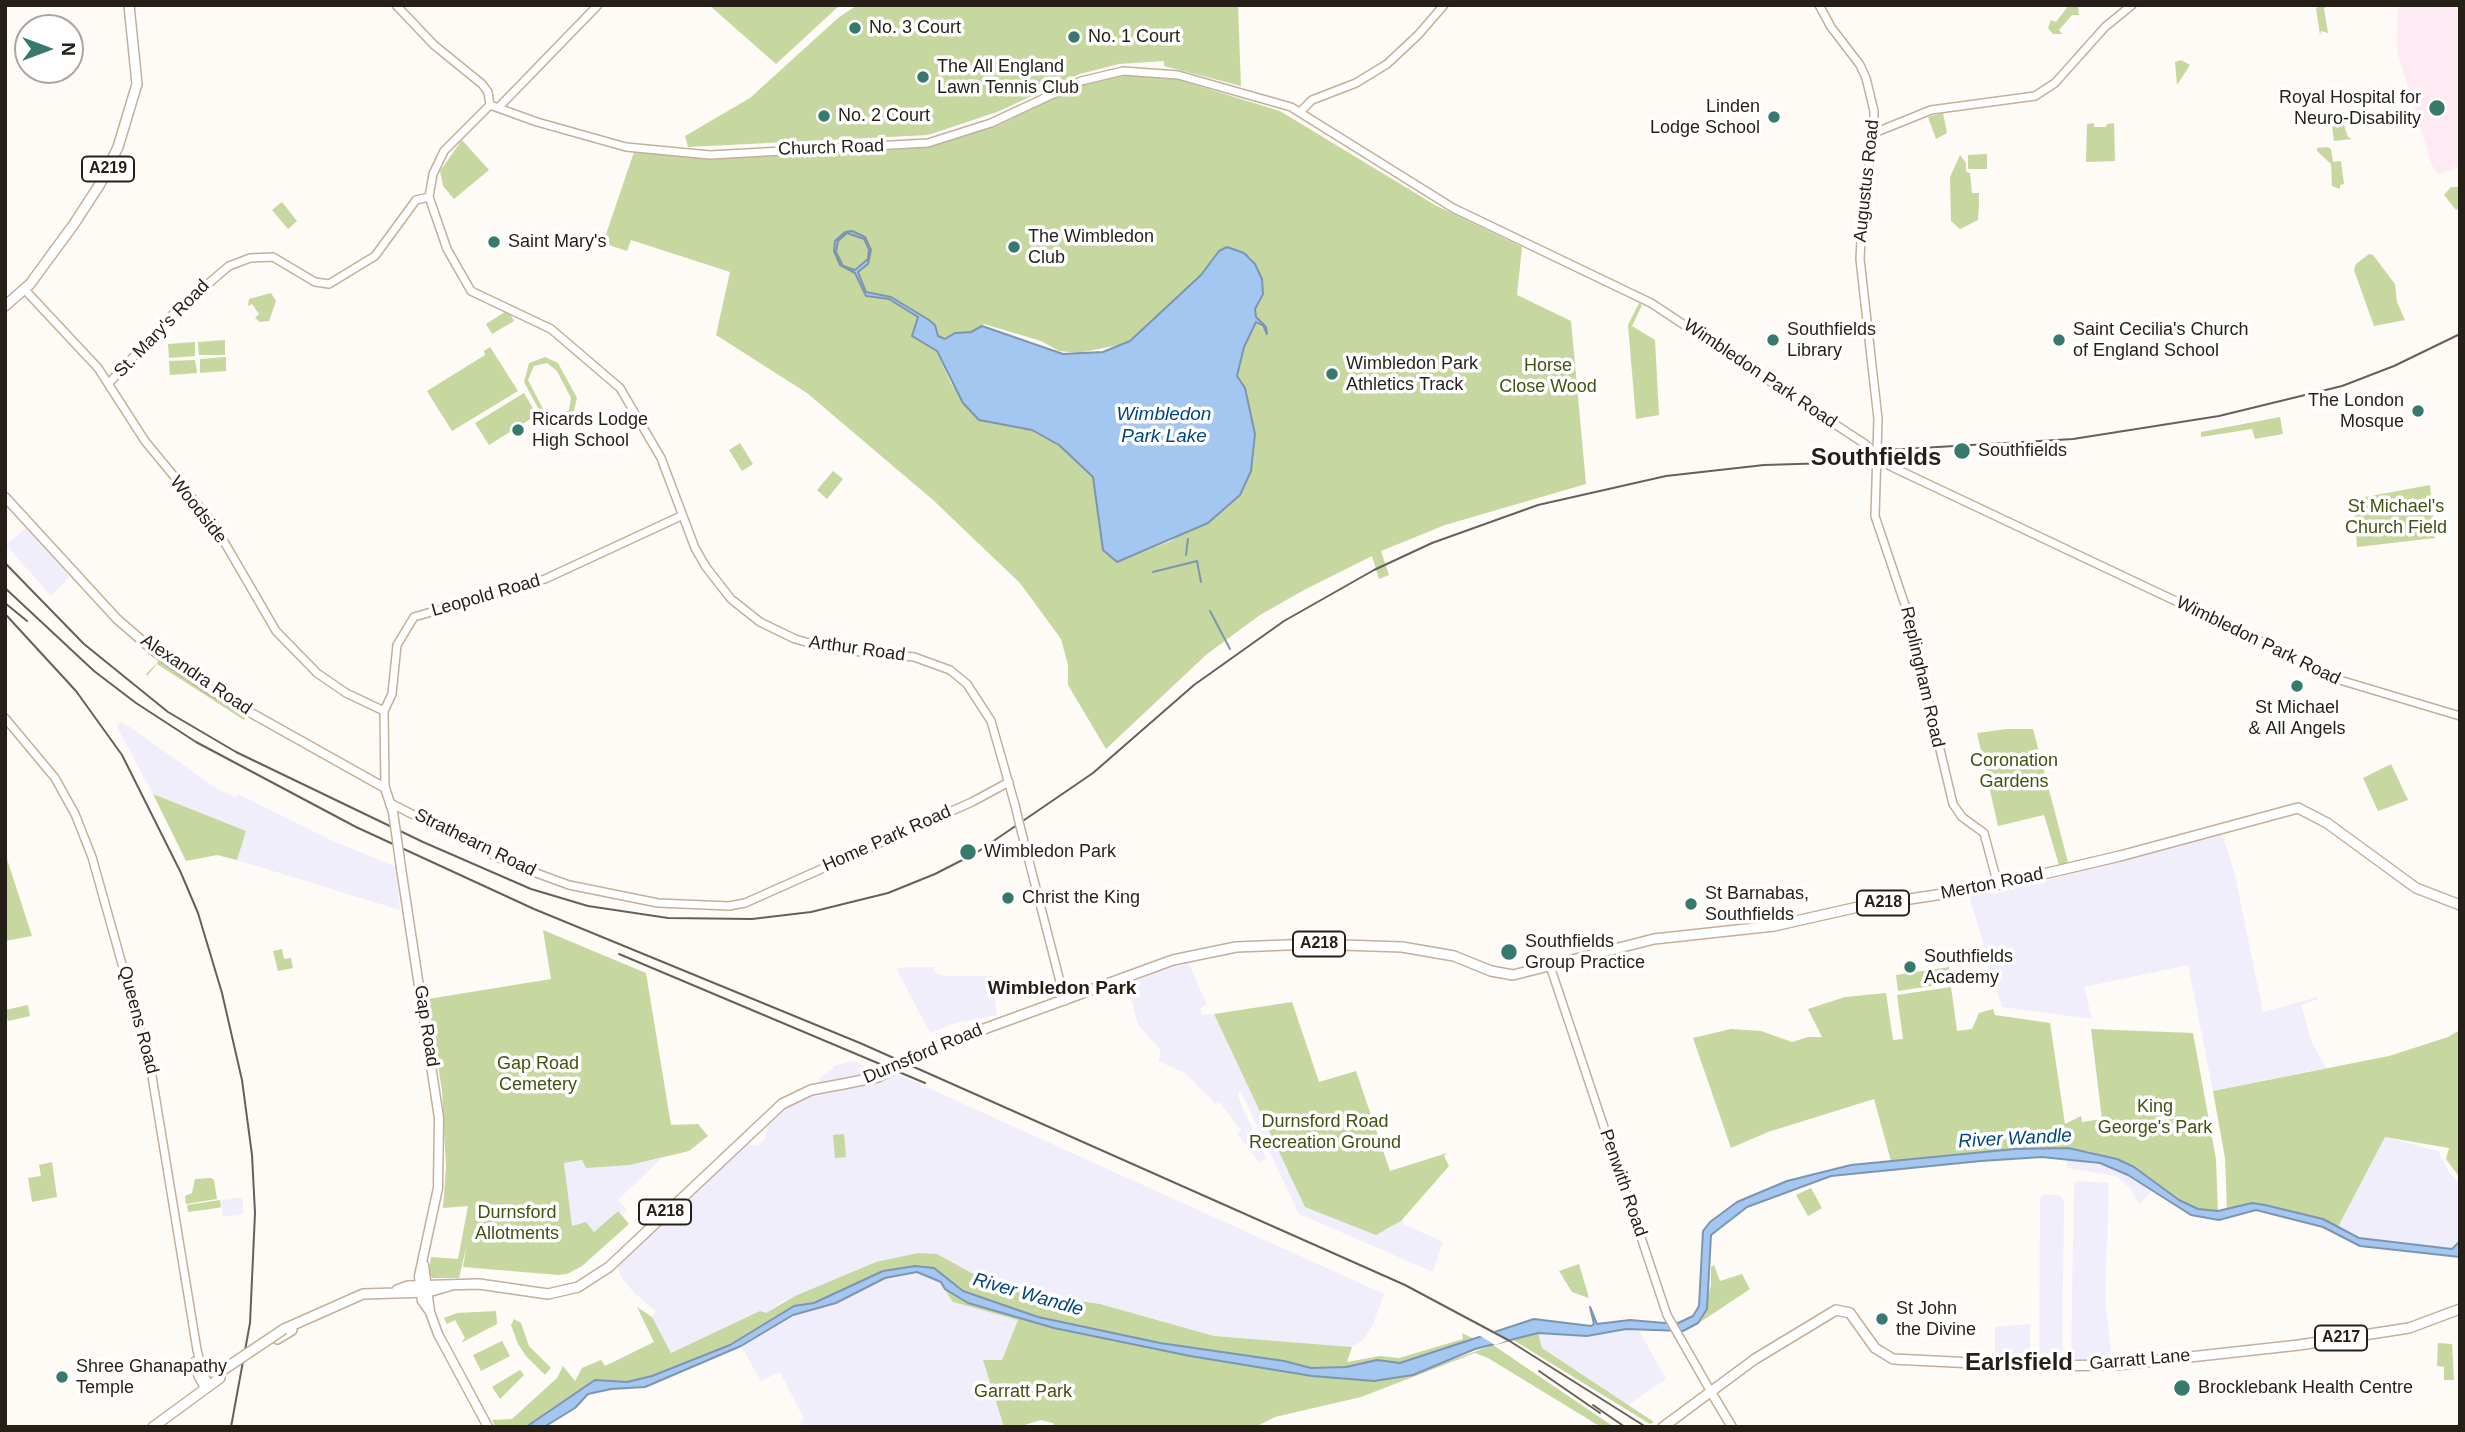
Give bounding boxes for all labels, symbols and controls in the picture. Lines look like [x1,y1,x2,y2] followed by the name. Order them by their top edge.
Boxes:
[14,14,84,84] north arrow
[869,17,961,39] place label: No. 3 Court
[847,20,863,36] marker: No. 3 Court
[1088,26,1180,48] place label: No. 1 Court
[1066,29,1082,45] marker: No. 1 Court
[58,42,79,56] text: N
[937,56,1079,98] place label: The All England Lawn Tennis Club
[915,69,931,85] marker: The All England Lawn Tennis Club
[2279,87,2421,130] place label: Royal Hospital for Neuro-Disability
[1650,96,1760,138] place label: Linden Lodge School
[2427,98,2447,118] marker: Royal Hospital for Neuro-Disability
[838,105,930,127] place label: No. 2 Court
[816,108,832,124] marker: No. 2 Court
[1766,109,1782,125] marker: Linden Lodge School
[1850,119,1884,243] street label: Augustus Road
[778,135,884,161] street label: Church Road
[82,156,134,182] road number: A219
[1028,226,1154,268] place label: The Wimbledon Club
[508,231,606,253] place label: Saint Mary's
[486,234,502,250] marker: Saint Mary's
[1006,239,1022,255] marker: The Wimbledon Club
[110,276,214,382] street label: St. Mary's Road
[1679,315,1841,433] street label: Wimbledon Park Road
[1787,319,1876,362] place label: Southfields Library
[2073,319,2249,362] place label: Saint Cecilia's Church of England School
[1765,332,1781,348] marker: Southfields Library
[2051,332,2067,348] marker: Saint Cecilia's Church of England School
[1346,353,1478,396] place label: Wimbledon Park Athletics Track
[1499,355,1597,398] park label: Horse Close Wood
[1324,366,1340,382] marker: Wimbledon Park Athletics Track
[2308,390,2404,432] place label: The London Mosque
[2410,403,2426,419] marker: The London Mosque
[1117,404,1211,448] water label: Wimbledon Park Lake
[532,409,648,452] place label: Ricards Lodge High School
[510,422,526,438] marker: Ricards Lodge High School
[1978,440,2067,462] place label: Southfields
[1952,441,1972,461] marker: Southfields
[1811,444,1941,472] district label: Southfields
[165,472,231,548] street label: Woodside
[2345,496,2447,538] park label: St Michael's Church Field
[429,570,543,622] street label: Leopold Road
[2172,592,2344,690] street label: Wimbledon Park Road
[1895,604,1949,750] street label: Replingham Road
[136,630,256,720] street label: Alexandra Road
[807,632,907,666] street label: Arthur Road
[2289,678,2305,694] marker: St Michael & All Angels
[2248,697,2346,740] place label: St Michael & All Angels
[1970,750,2058,792] park label: Coronation Gardens
[820,801,954,877] street label: Home Park Road
[411,804,539,882] street label: Strathearn Road
[984,841,1116,863] place label: Wimbledon Park
[958,842,978,862] marker: Wimbledon Park
[1939,863,2045,905] street label: Merton Road
[1705,883,1809,926] place label: St Barnabas, Southfields
[1022,887,1140,909] place label: Christ the King
[1000,890,1016,906] marker: Christ the King
[1857,890,1909,916] road number: A218
[1683,896,1699,912] marker: St Barnabas, Southfields
[1525,931,1645,974] place label: Southfields Group Practice
[1293,932,1345,956] road number: A218
[1499,942,1519,962] marker: Southfields Group Practice
[1924,946,2013,988] place label: Southfields Academy
[1902,959,1918,975] marker: Southfields Academy
[113,964,163,1076] street label: Queens Road
[988,978,1136,1000] district label: Wimbledon Park
[409,984,443,1068] street label: Gap Road
[860,1019,986,1089] street label: Durnsford Road
[497,1053,579,1096] park label: Gap Road Cemetery
[2098,1096,2212,1138] park label: King George's Park
[1249,1111,1401,1154] park label: Durnsford Road Recreation Ground
[1958,1125,2072,1153] water label: River Wandle
[1595,1127,1651,1239] street label: Penwith Road
[639,1200,691,1224] road number: A218
[475,1202,559,1244] park label: Durnsford Allotments
[970,1268,1086,1322] water label: River Wandle
[1896,1298,1976,1340] place label: St John the Divine
[1874,1311,1890,1327] marker: St John the Divine
[2315,1326,2367,1350] road number: A217
[2089,1345,2191,1375] street label: Garratt Lane
[1965,1349,2073,1377] district label: Earlsfield
[76,1356,227,1398] place label: Shree Ghanapathy Temple
[54,1369,70,1385] marker: Shree Ghanapathy Temple
[2198,1377,2413,1399] place label: Brocklebank Health Centre
[2172,1378,2192,1398] marker: Brocklebank Health Centre
[974,1381,1072,1403] park label: Garratt Park

